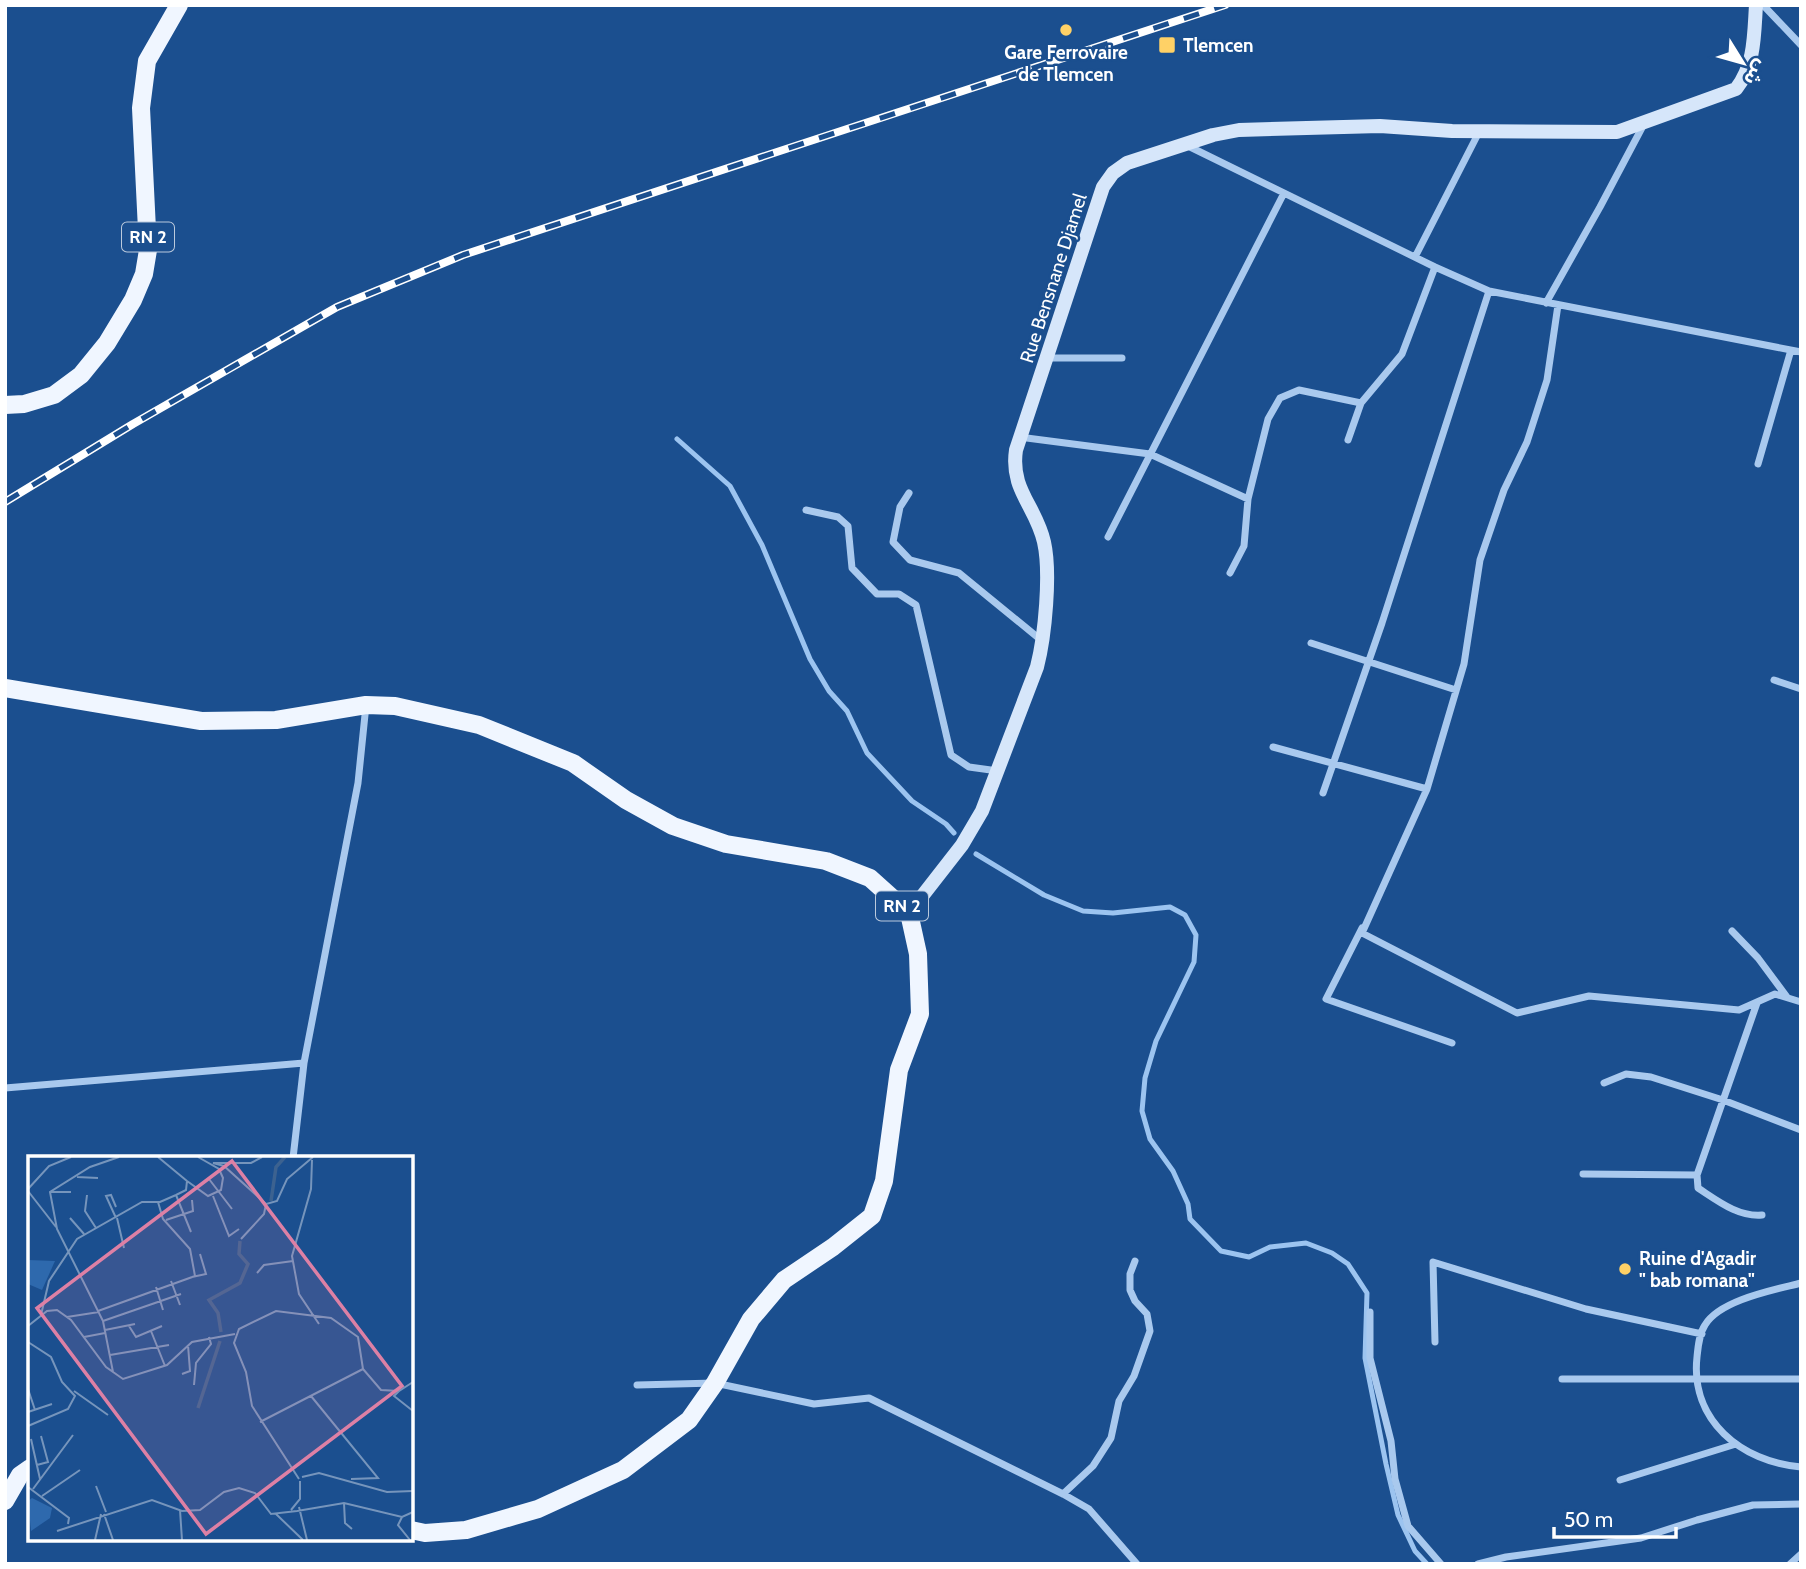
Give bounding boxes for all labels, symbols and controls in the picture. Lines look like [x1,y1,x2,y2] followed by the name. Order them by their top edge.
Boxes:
[1058,22,1074,38] marker: Gare Ferrovaire de Tlemcen
[1708,28,1778,98] north arrow
[1183,34,1253,57] place label: Tlemcen
[1157,35,1177,55] marker: Tlemcen
[1004,41,1128,86] place label: Gare Ferrovaire de Tlemcen
[1739,56,1773,90] text: ش
[1015,190,1092,366] street label: Rue Bensnane Djamel
[122,222,174,251] road number: RN 2
[876,891,928,920] road number: RN 2
[28,1156,413,1541] inset map
[1639,1247,1757,1292] place label: Ruine d'Agadir " bab romana"
[1617,1261,1633,1277] marker: Ruine d'Agadir " bab romana"
[1554,1496,1676,1540] scale bar
[1564,1507,1613,1532] text: 50 m

